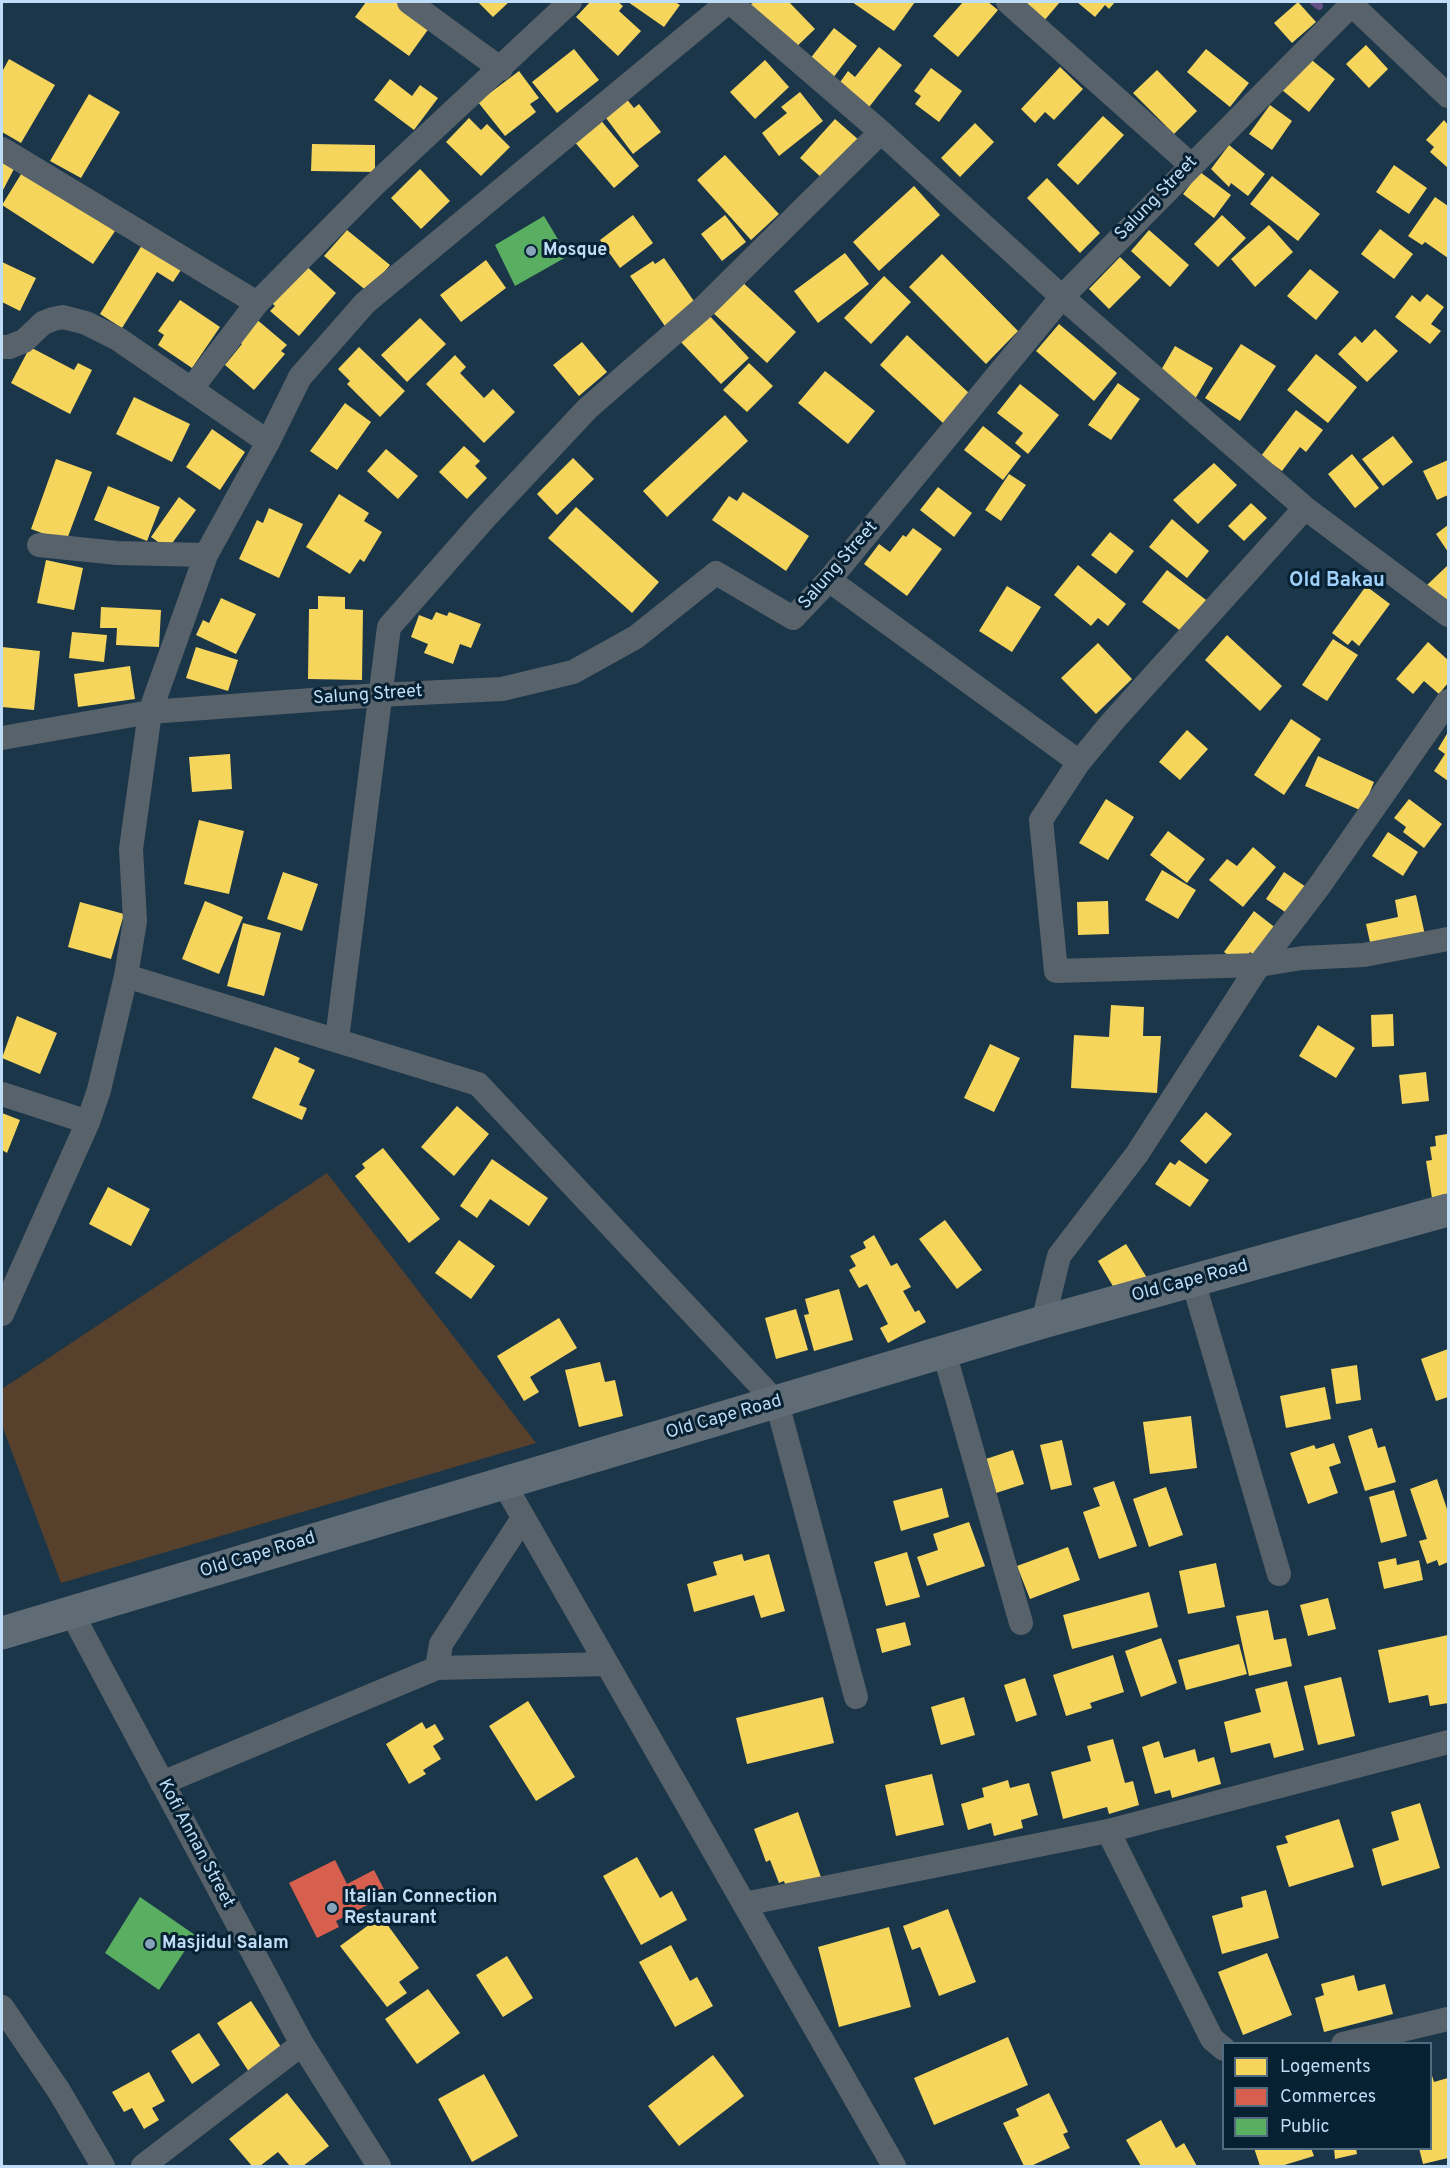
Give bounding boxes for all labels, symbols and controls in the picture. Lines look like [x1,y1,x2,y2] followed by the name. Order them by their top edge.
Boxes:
[1111,152,1203,246] street label: Salung Street
[543,240,607,262] place label: Mosque
[524,244,538,258] marker: Mosque
[795,518,883,614] street label: Salung Street
[1289,570,1385,594] district label: Old Bakau
[313,681,423,711] street label: Salung Street
[1129,1256,1251,1308] street label: Old Cape Road
[664,1391,784,1445] street label: Old Cape Road
[198,1528,318,1584] street label: Old Cape Road
[152,1776,238,1912] street label: Kofi Annan Street
[344,1887,497,1930] place label: Italian Connection Restaurant
[325,1901,339,1915] marker: Italian Connection Restaurant
[162,1933,289,1955] place label: Masjidul Salam
[143,1937,157,1951] marker: Masjidul Salam
[1222,2042,1432,2150] legend
[1280,2056,1371,2079] text: Logements
[1280,2086,1376,2109] text: Commerces
[1280,2116,1330,2139] text: Public

